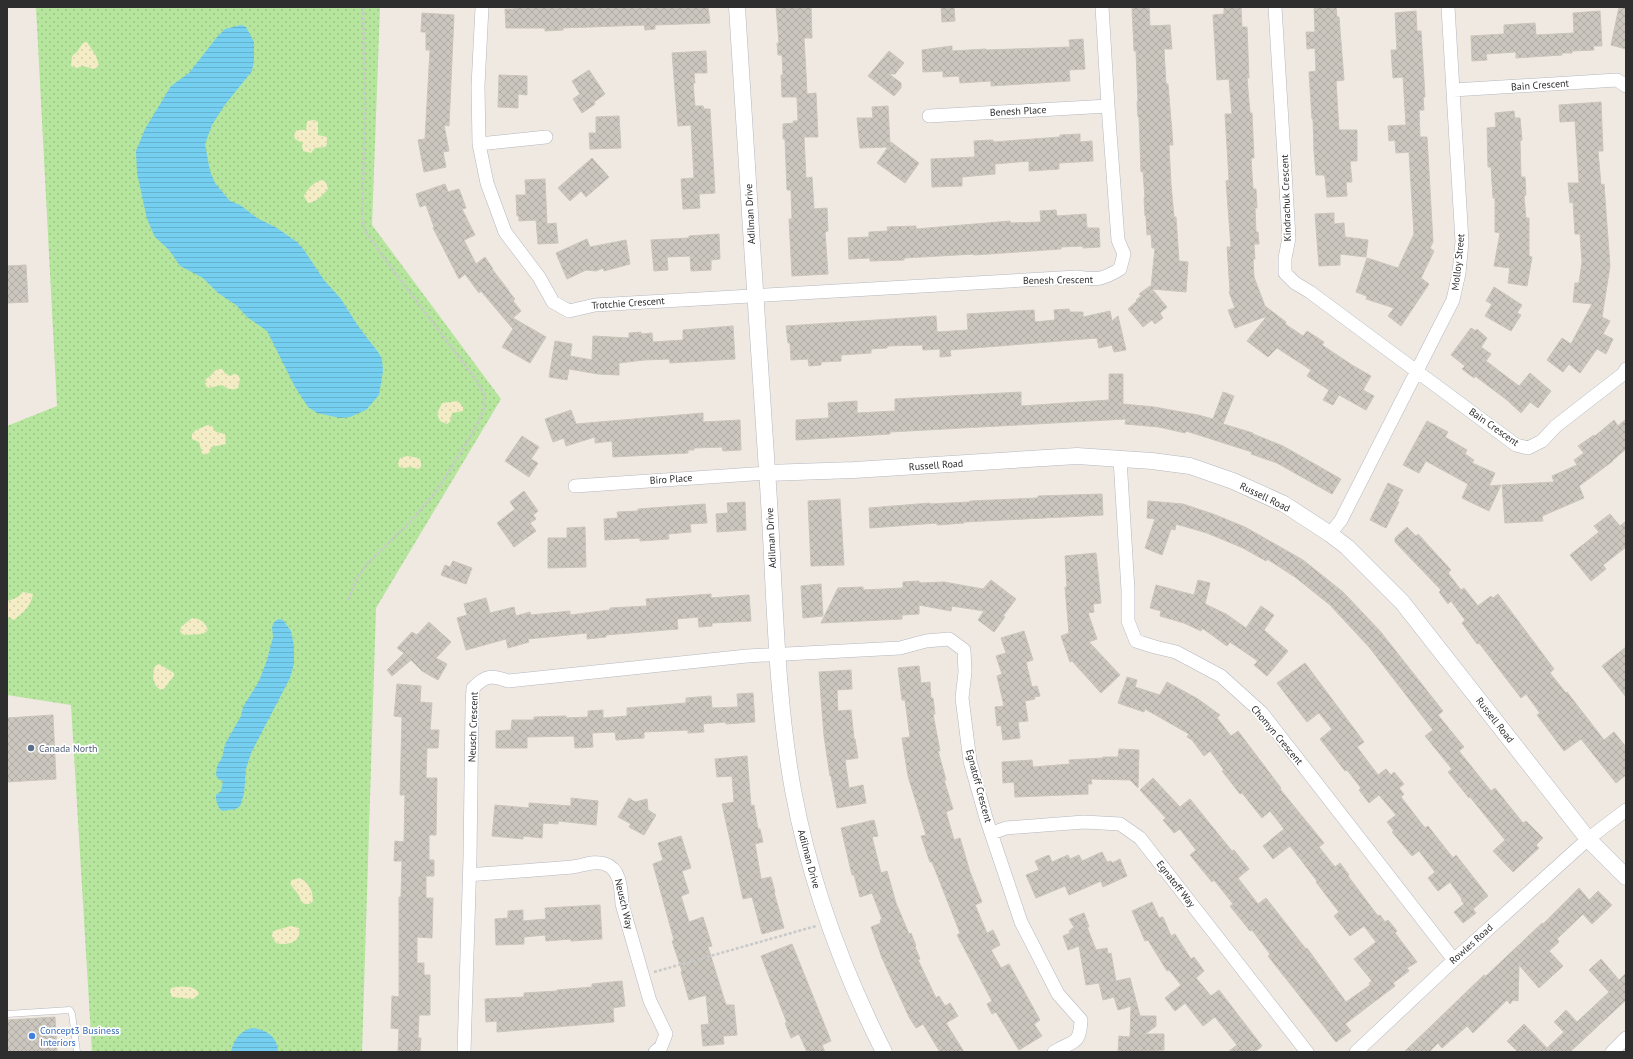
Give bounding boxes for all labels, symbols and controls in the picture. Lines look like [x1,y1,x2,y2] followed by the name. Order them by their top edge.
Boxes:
[1511,76,1570,94] street label: Bain Crescent
[989,103,1047,119] street label: Benesh Place
[1278,154,1294,242] street label: Kindrachuk Crescent
[742,183,758,245] street label: Adilman Drive
[1449,232,1467,291] street label: Molloy Street
[1023,273,1094,287] street label: Benesh Crescent
[591,294,666,312] street label: Trotchie Crescent
[1466,405,1522,449] street label: Bain Crescent
[908,457,964,473] street label: Russell Road
[649,471,693,487] street label: Biro Place
[1238,479,1292,515] street label: Russell Road
[763,507,779,569] street label: Adilman Drive
[465,691,481,762] street label: Neusch Crescent
[1473,695,1517,745] street label: Russell Road
[1248,703,1306,768] street label: Chomyn Crescent
[39,742,98,755] place label: Canada North
[26,743,36,753] marker: Canada North
[963,748,995,825] street label: Egnatoff Crescent
[795,828,823,890] street label: Adilman Drive
[1154,858,1199,910] street label: Egnatoff Way
[612,878,636,931] street label: Neusch Way
[1447,921,1495,967] street label: Rowles Road
[40,1024,120,1049] place label: Concept3 Business Interiors
[27,1031,37,1041] marker: Concept3 Business Interiors

